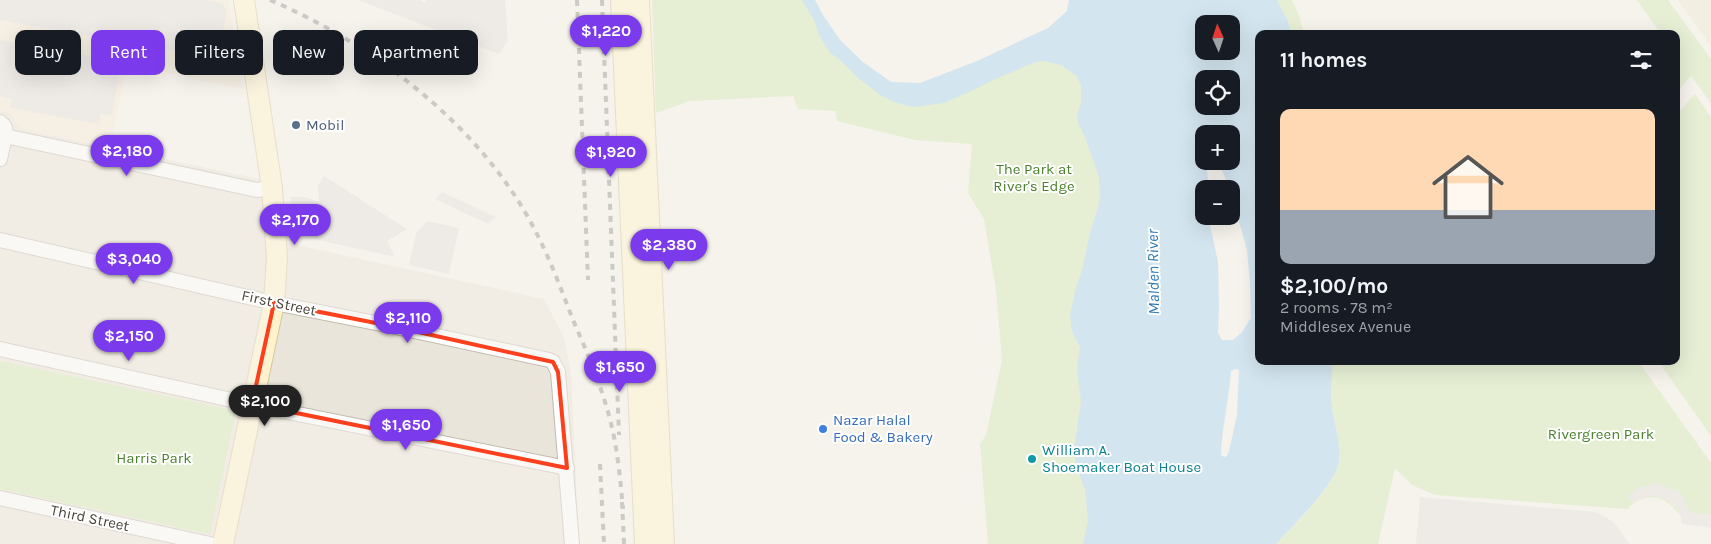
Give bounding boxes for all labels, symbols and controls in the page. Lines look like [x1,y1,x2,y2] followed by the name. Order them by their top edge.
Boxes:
[565,15,647,57] pin: $1,220
[1195,15,1240,60] north arrow
[1195,15,1240,225] map controls
[581,21,631,40] text: $1,220
[15,30,81,75] chip: Buy
[91,30,165,75] chip: Rent
[175,30,263,75] chip: Filters
[273,30,344,75] chip: New
[354,30,478,75] chip: Apartment
[1627,46,1655,74] icon: filters
[1280,48,1367,72] text: 11 homes
[1195,70,1240,115] button: locate
[306,116,344,134] place label: Mobil
[290,119,302,131] marker: Mobil
[1195,125,1240,170] button: +
[86,134,168,177] pin: $2,180
[570,136,652,178] pin: $1,920
[102,141,152,160] text: $2,180
[586,142,636,161] text: $1,920
[1423,142,1513,232] icon: home
[993,160,1075,195] park label: The Park at River's Edge
[1195,180,1240,225] button: −
[254,204,336,246] pin: $2,170
[271,210,319,229] text: $2,170
[628,228,710,271] pin: $2,380
[1143,229,1163,315] water label: Malden River
[641,235,697,254] text: $2,380
[93,242,175,285] pin: $3,040
[107,249,161,268] text: $3,040
[1280,274,1388,298] text: $2,100/mo
[240,286,318,320] street label: First Street
[1280,298,1393,317] text: 2 rooms · 78 m²
[367,302,449,344] pin: $2,110
[385,308,431,327] text: $2,110
[1280,317,1411,336] text: Middlesex Avenue
[88,320,170,362] pin: $2,150
[104,326,154,345] text: $2,150
[579,350,661,393] pin: $1,650
[595,357,645,376] text: $1,650
[224,384,306,427] pin: $2,100
[240,391,290,410] text: $2,100
[365,408,447,451] pin: $1,650
[833,411,933,446] place label: Nazar Halal Food & Bakery
[381,415,431,434] text: $1,650
[817,423,829,435] marker: Nazar Halal Food & Bakery
[1548,425,1654,443] park label: Rivergreen Park
[1042,441,1201,476] place label: William A. Shoemaker Boat House
[116,449,192,467] park label: Harris Park
[1026,453,1038,465] marker: William A. Shoemaker Boat House
[49,501,131,535] street label: Third Street

